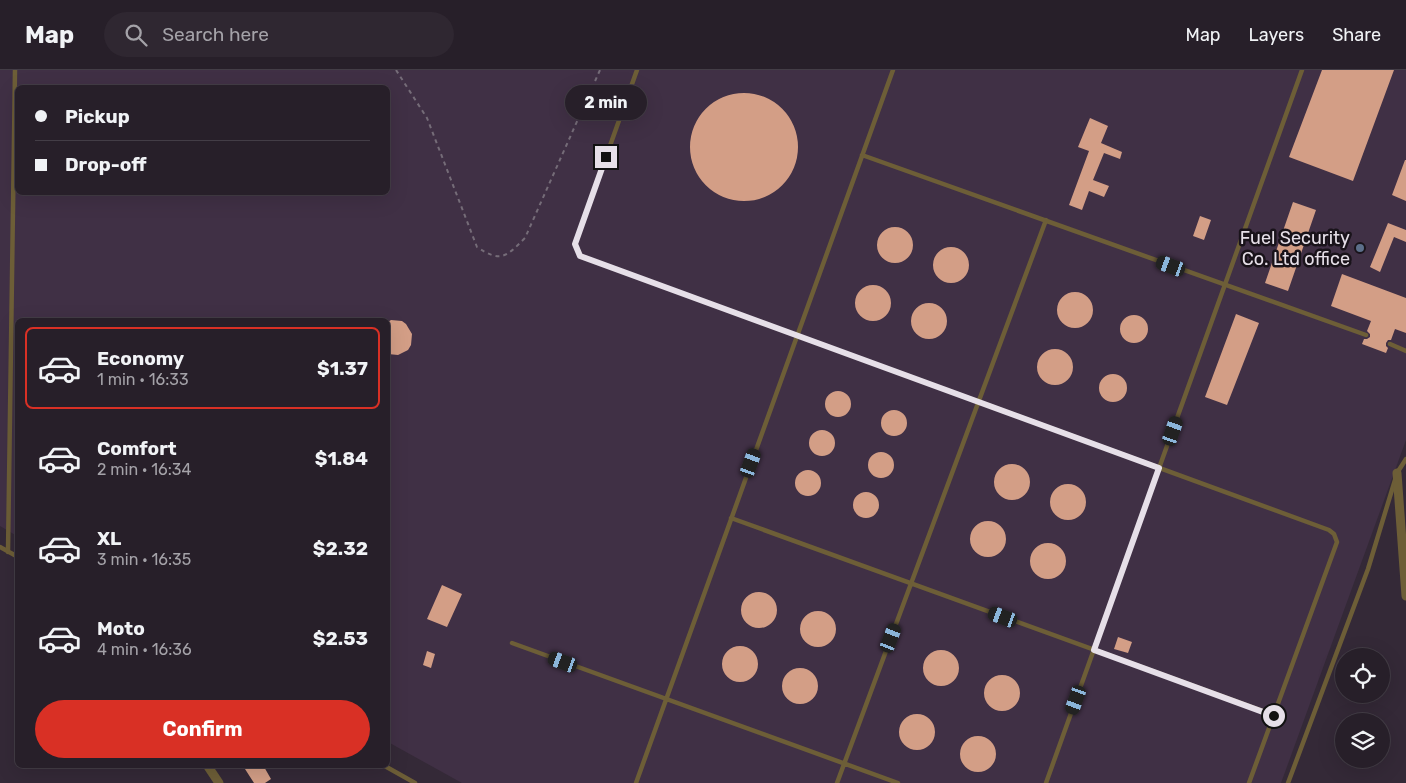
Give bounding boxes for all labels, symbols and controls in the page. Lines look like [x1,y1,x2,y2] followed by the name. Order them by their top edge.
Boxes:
[104,12,454,57] search box
[25,21,74,49] text: Map
[122,21,150,49] icon: search
[162,23,269,46] text: Search here
[1186,24,1221,46] text: Map
[1249,24,1304,46] text: Layers
[1332,24,1381,46] text: Share
[565,84,647,119] callout: 2 min
[584,93,628,112] text: 2 min
[65,105,130,128] text: Pickup
[595,146,617,168] route end
[65,153,147,176] text: Drop-off
[1240,227,1350,270] place label: Fuel Security Co. Ltd office
[1354,242,1366,254] marker: Fuel Security Co. Ltd office
[1154,254,1187,278] car
[37,346,82,391] icon: car
[97,347,184,370] text: Economy
[317,357,368,380] text: $1.37
[97,370,189,389] text: 1 min · 16:33
[1161,414,1184,448] car
[37,436,82,481] icon: car
[97,437,177,460] text: Comfort
[738,446,763,480] car
[315,447,368,470] text: $1.84
[97,460,191,479] text: 2 min · 16:34
[37,526,82,571] icon: car
[97,527,121,550] text: XL
[313,537,368,560] text: $2.32
[97,550,191,569] text: 3 min · 16:35
[986,605,1019,629] car
[37,616,82,661] icon: car
[97,617,145,640] text: Moto
[878,621,903,655] car
[313,627,368,650] text: $2.53
[97,640,192,659] text: 4 min · 16:36
[1335,648,1390,768] map controls
[1335,648,1390,703] button: locate
[546,650,579,674] car
[1063,683,1088,717] car
[35,700,370,758] button: Confirm
[1263,705,1285,727] route start
[1335,713,1390,768] button: layers

